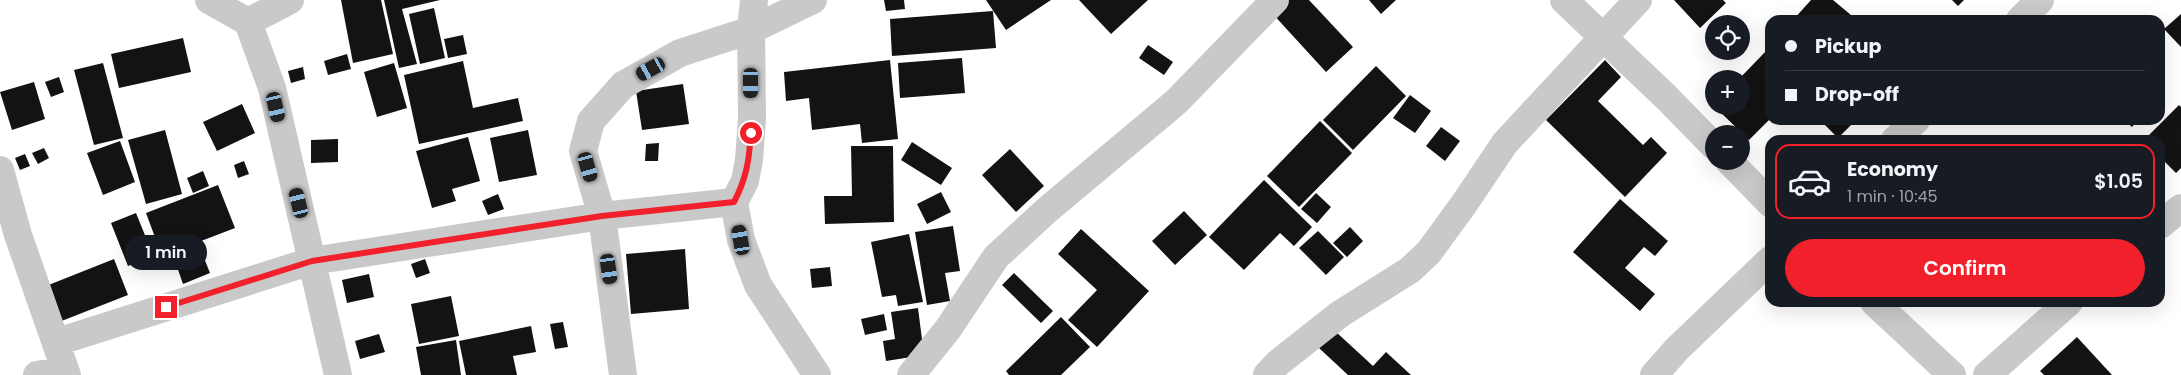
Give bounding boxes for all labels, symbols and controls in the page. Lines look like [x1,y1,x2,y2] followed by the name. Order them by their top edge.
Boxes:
[1705,15,1750,170] map controls
[1705,15,1750,60] button: locate
[1815,33,1881,60] text: Pickup
[634,55,667,83] car
[743,68,758,98] car
[1705,70,1750,115] button: +
[1815,81,1899,108] text: Drop-off
[265,91,286,123] car
[740,122,762,144] route start
[1705,125,1750,170] button: −
[576,151,599,183] car
[1847,156,1938,183] text: Economy
[1787,159,1832,204] icon: car
[2094,168,2143,195] text: $1.05
[1847,185,1938,208] text: 1 min · 10:45
[288,187,309,219] car
[731,224,750,256] car
[125,234,207,270] callout: 1 min
[1785,239,2145,297] button: Confirm
[145,241,187,264] text: 1 min
[599,253,618,285] car
[155,296,177,318] route end

